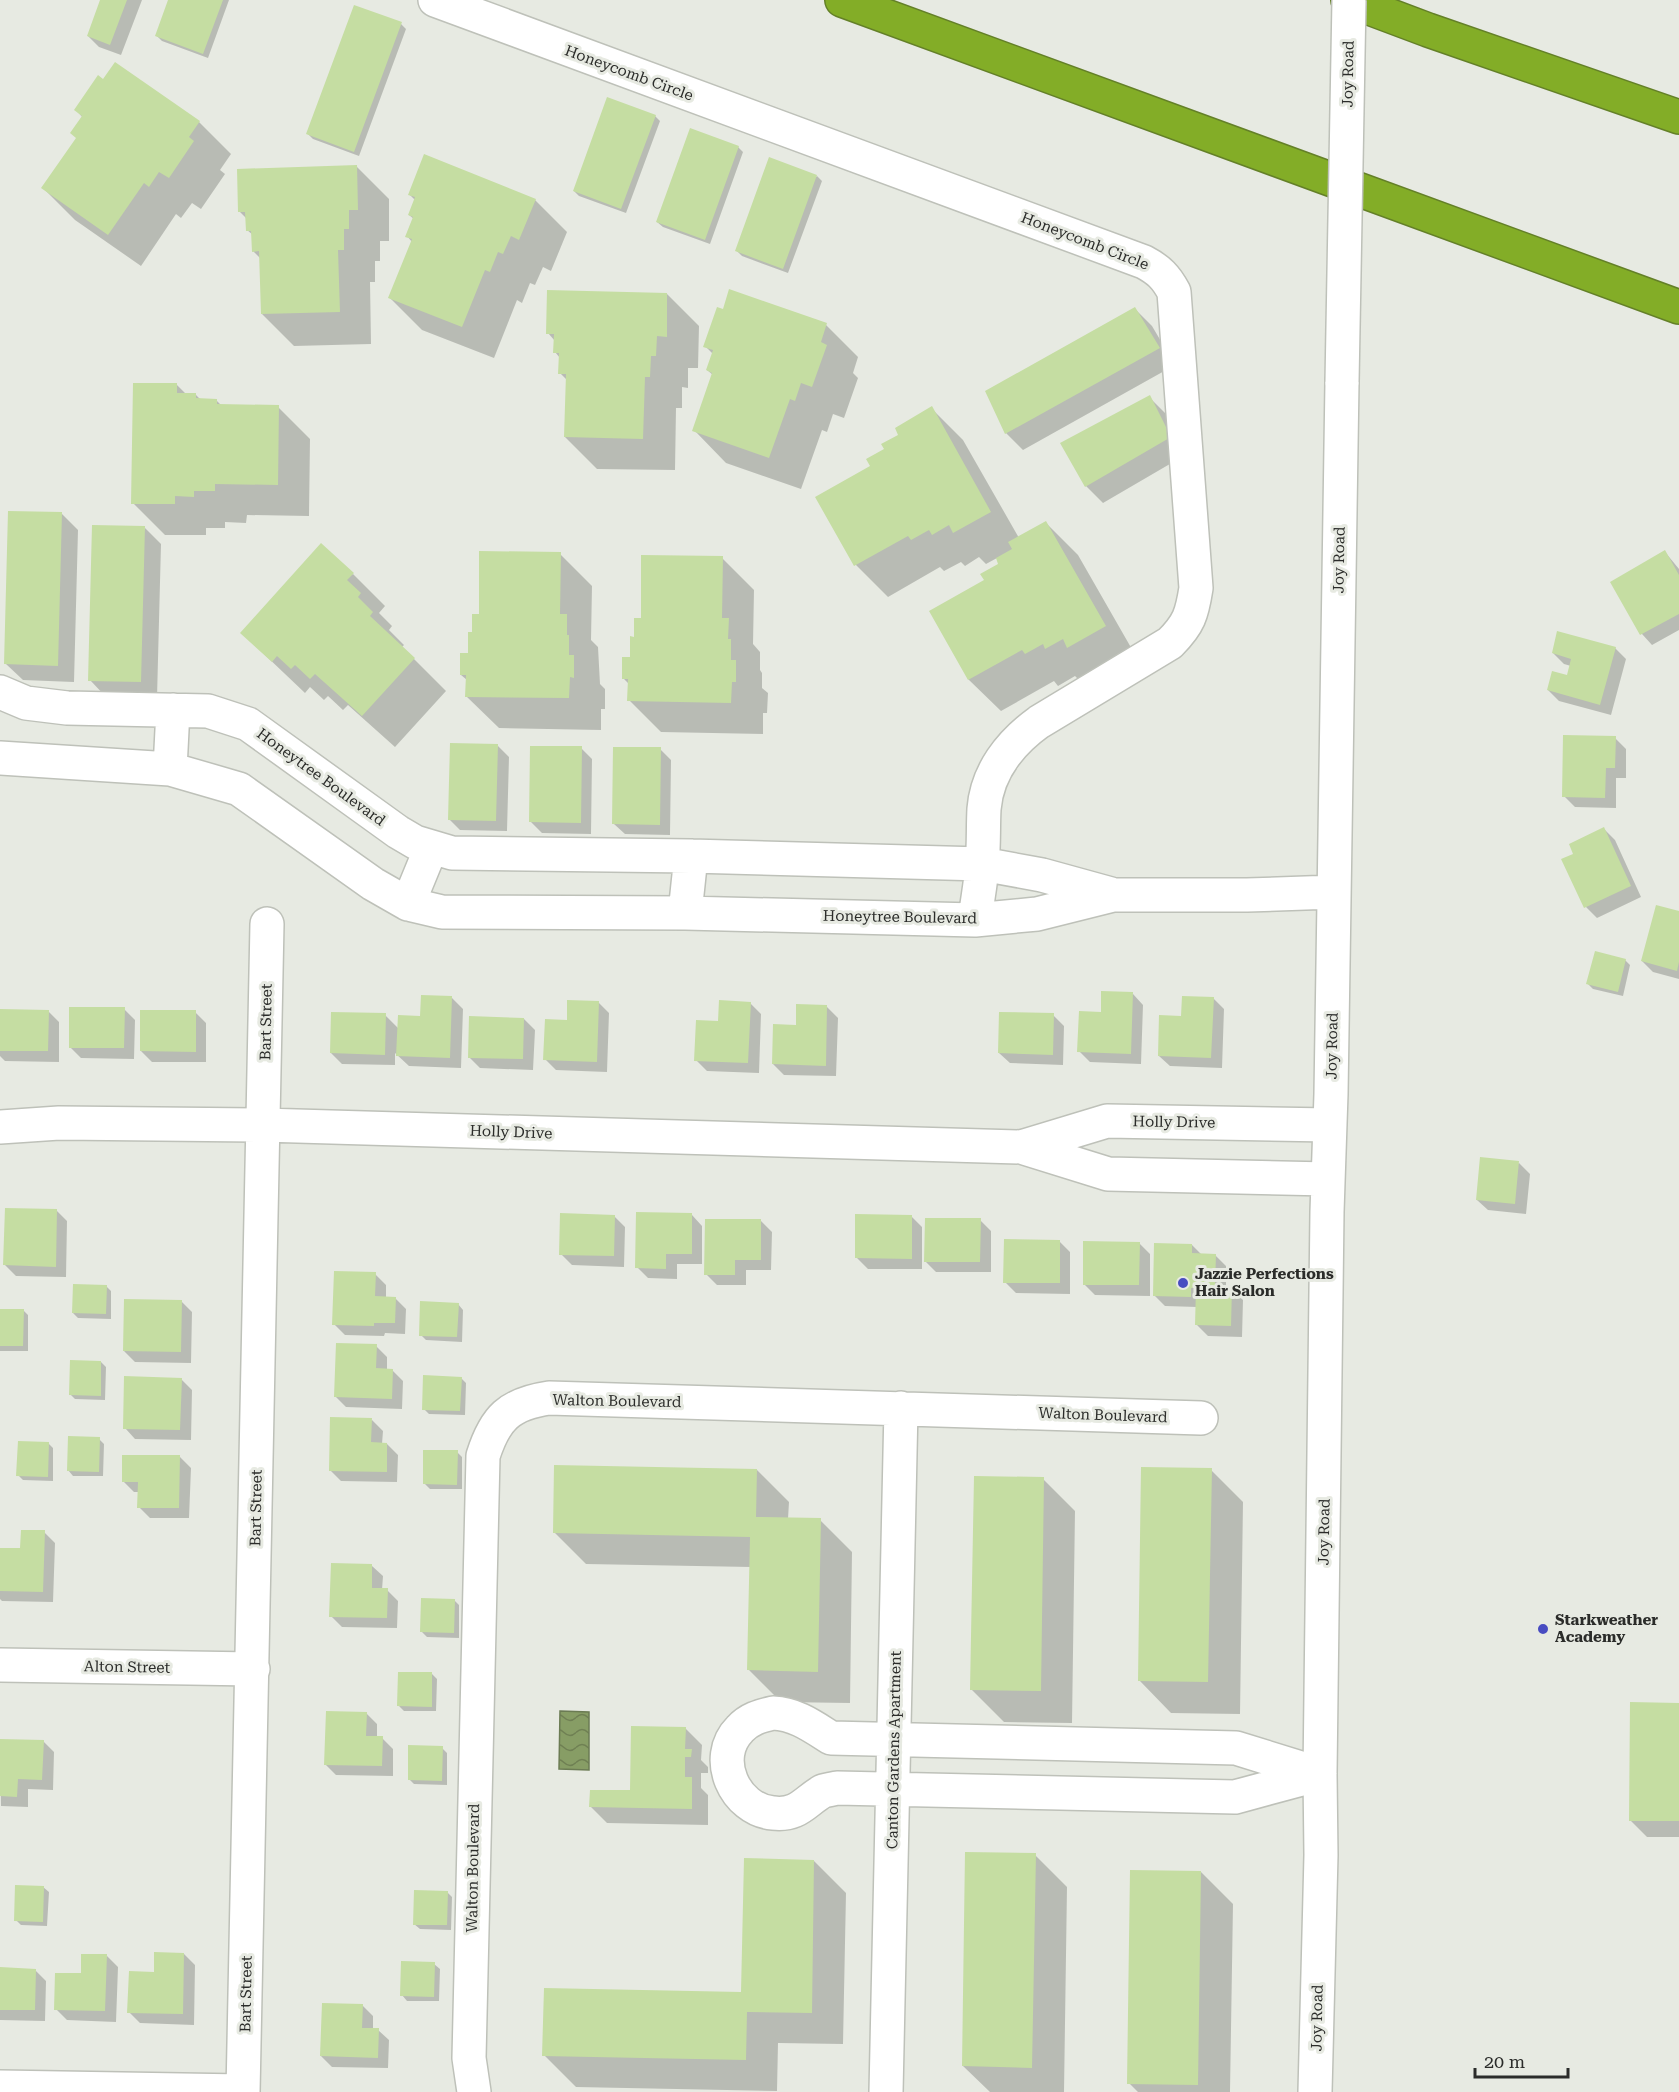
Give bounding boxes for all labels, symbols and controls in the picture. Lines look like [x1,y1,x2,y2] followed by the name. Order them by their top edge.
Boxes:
[1338,40,1358,107] street label: Joy Road
[562,41,696,105] street label: Honeycomb Circle
[1019,208,1151,274] street label: Honeycomb Circle
[1329,526,1349,593] street label: Joy Road
[253,724,389,830] street label: Honeytree Boulevard
[823,907,978,927] street label: Honeytree Boulevard
[256,983,276,1061] street label: Bart Street
[1322,1012,1342,1079] street label: Joy Road
[1133,1112,1215,1132] street label: Holly Drive
[469,1122,553,1142] street label: Holly Drive
[1195,1265,1334,1300] place label: Jazzie Perfections Hair Salon
[1176,1276,1190,1290] marker: Jazzie Perfections Hair Salon
[552,1391,682,1411] street label: Walton Boulevard
[1038,1404,1168,1426] street label: Walton Boulevard
[246,1469,266,1547] street label: Bart Street
[1314,1498,1334,1565] street label: Joy Road
[1555,1611,1658,1646] place label: Starkweather Academy
[1536,1622,1550,1636] marker: Starkweather Academy
[883,1650,905,1849] street label: Canton Gardens Apartment
[84,1657,171,1677] street label: Alton Street
[463,1803,483,1933] street label: Walton Boulevard
[236,1955,256,2033] street label: Bart Street
[1307,1984,1327,2051] street label: Joy Road
[1475,2041,1568,2079] scale bar
[1484,2051,1525,2072] text: 20 m

